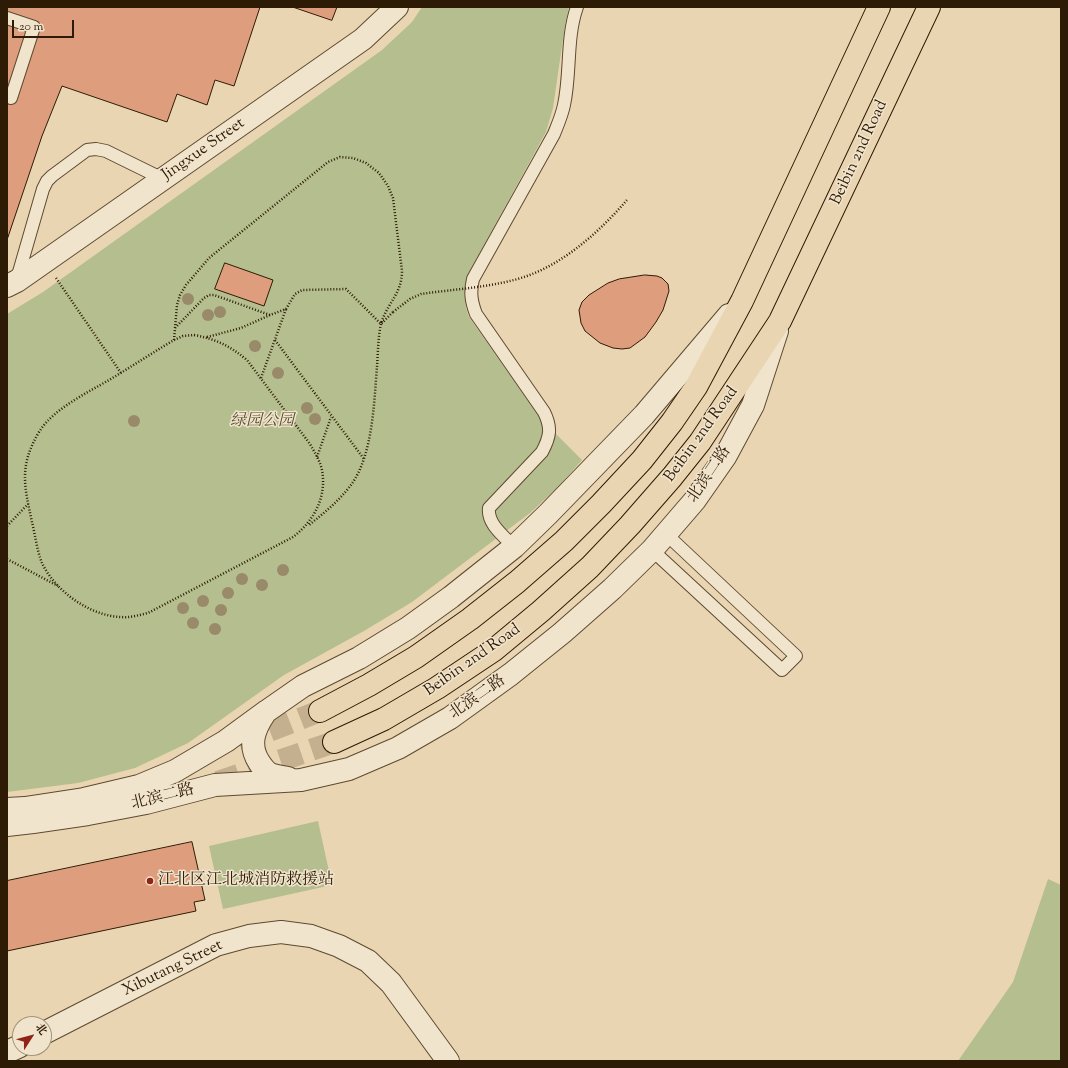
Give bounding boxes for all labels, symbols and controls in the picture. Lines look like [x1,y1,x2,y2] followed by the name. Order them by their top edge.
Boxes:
[14,12,76,38] scale bar
[19,18,43,36] text: 20 m
[827,98,893,208] street label: Beibin 2nd Road
[159,115,249,185] street label: Jingxue Street
[661,384,743,486] street label: Beibin 2nd Road
[230,412,294,432] park label: 绿园公园
[684,443,736,507] street label: 北滨二路
[421,621,525,701] street label: Beibin 2nd Road
[446,672,510,724] street label: 北滨二路
[130,781,196,815] street label: 北滨二路
[158,871,334,891] place label: 江北区江北城消防救援站
[145,876,155,886] marker: 江北区江北城消防救援站
[120,936,226,1002] street label: Xibutang Street
[12,1016,52,1056] north arrow
[31,1020,51,1039] text: 北

